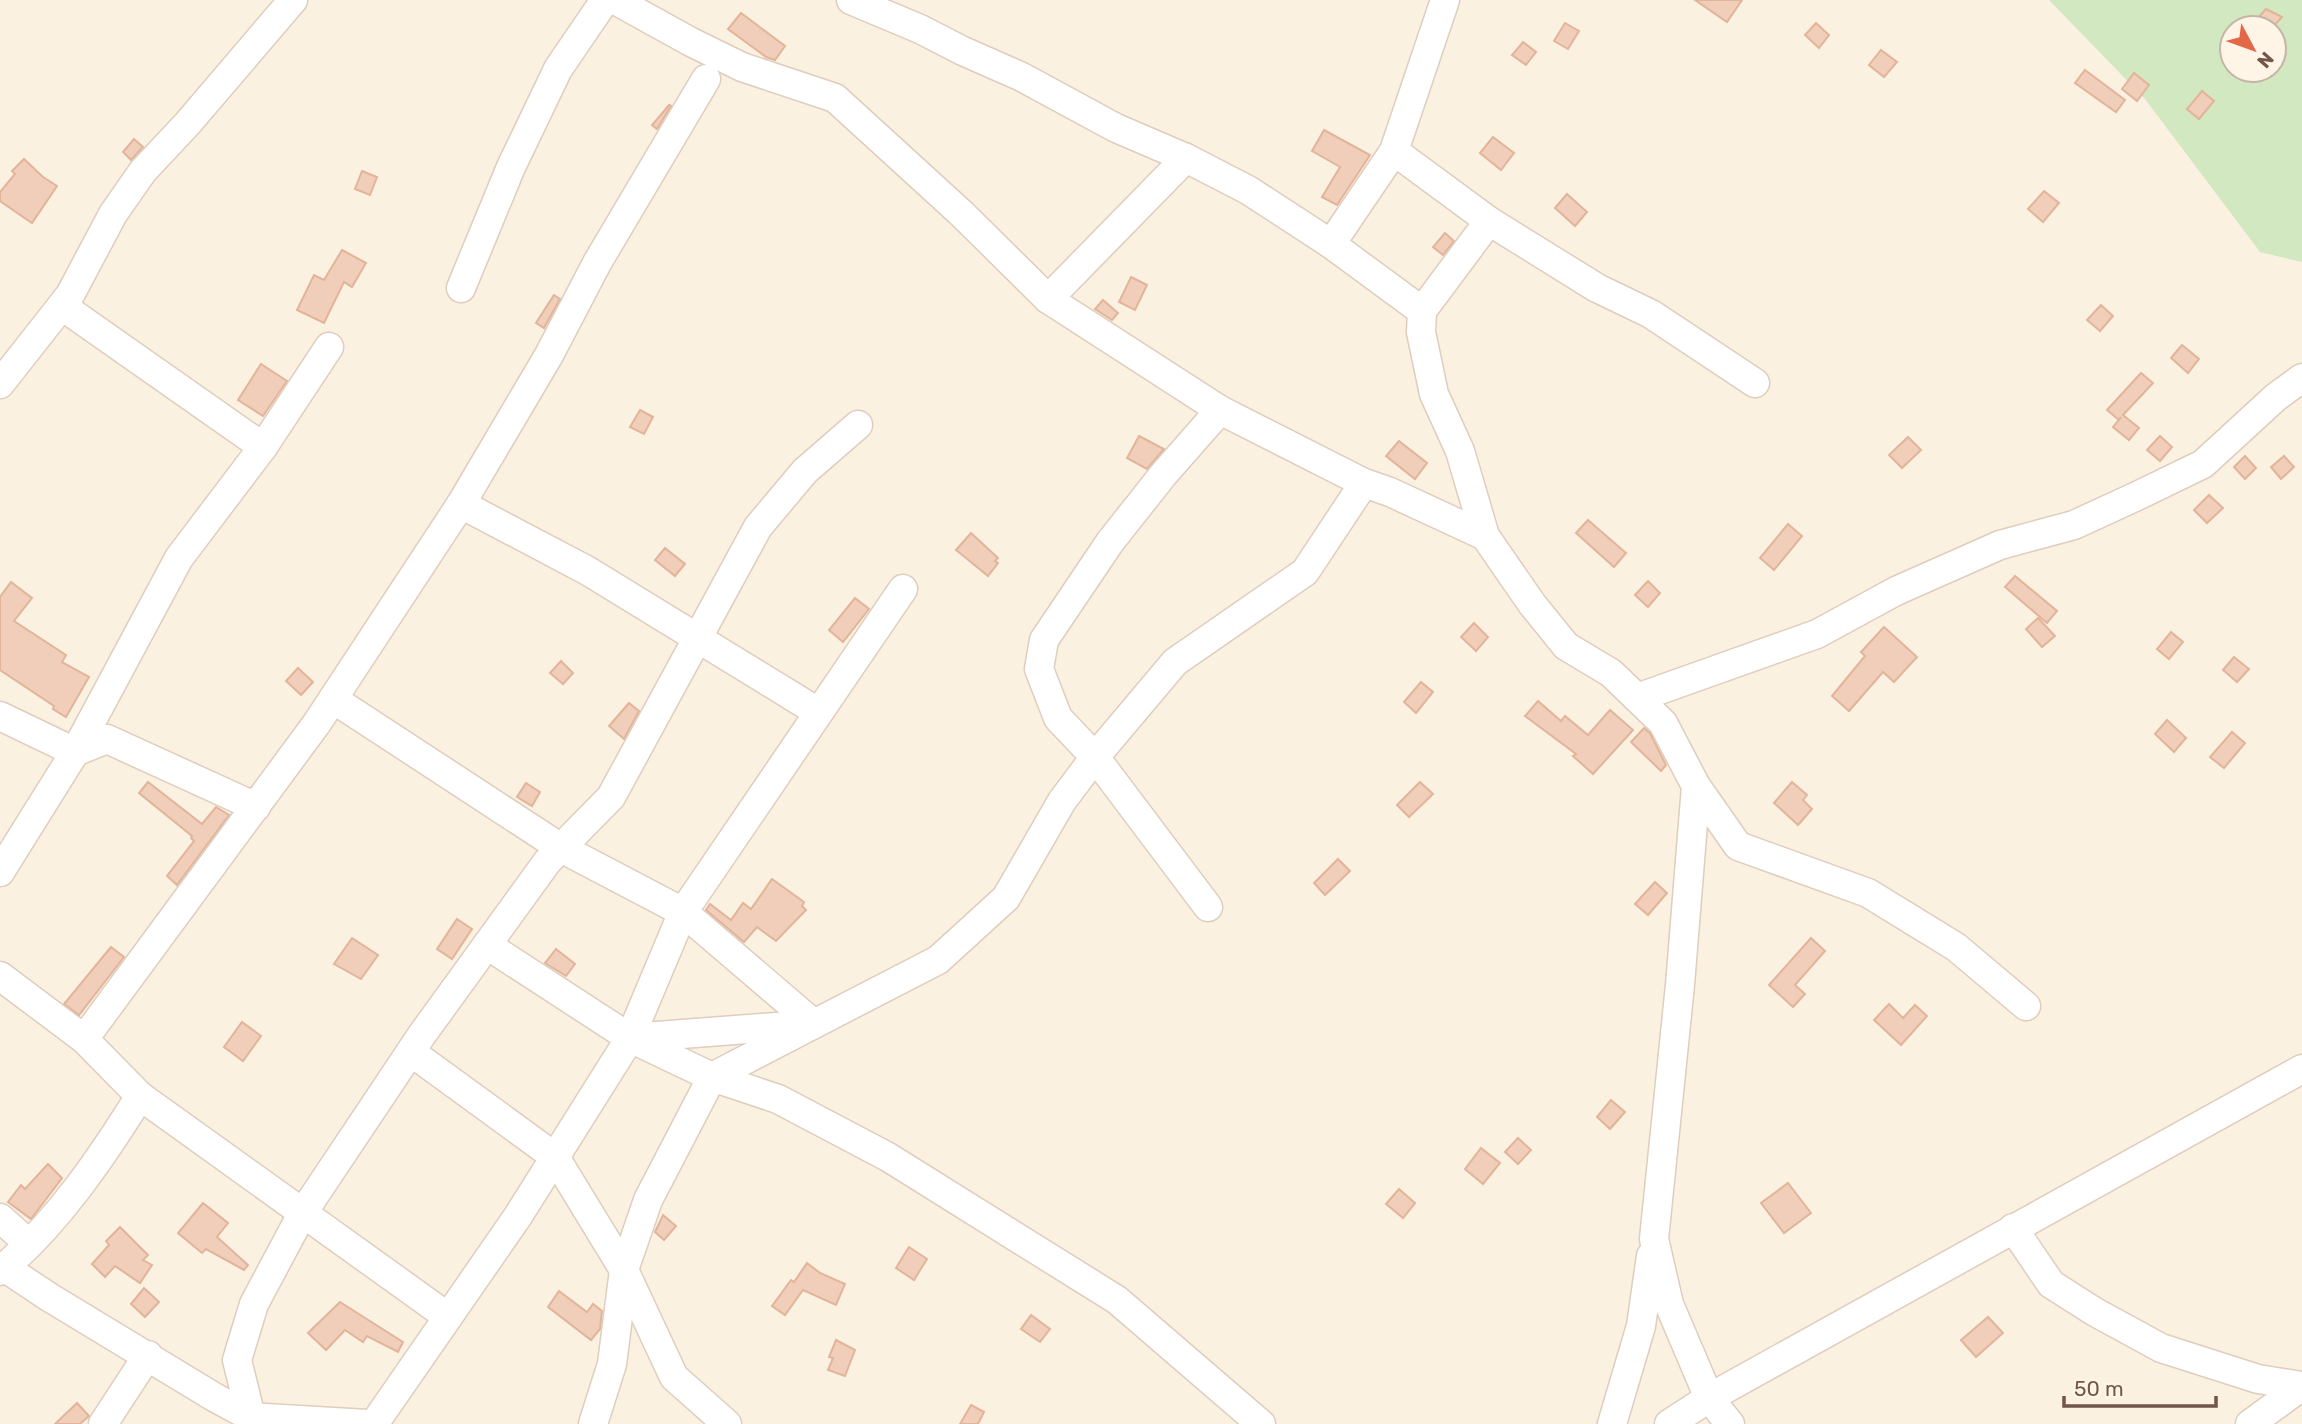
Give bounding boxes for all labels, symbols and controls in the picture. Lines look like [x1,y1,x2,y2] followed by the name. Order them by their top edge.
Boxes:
[2218,14,2288,84] north arrow
[2252,47,2279,73] text: N
[2064,1364,2216,1408] scale bar
[2074,1376,2124,1401] text: 50 m

